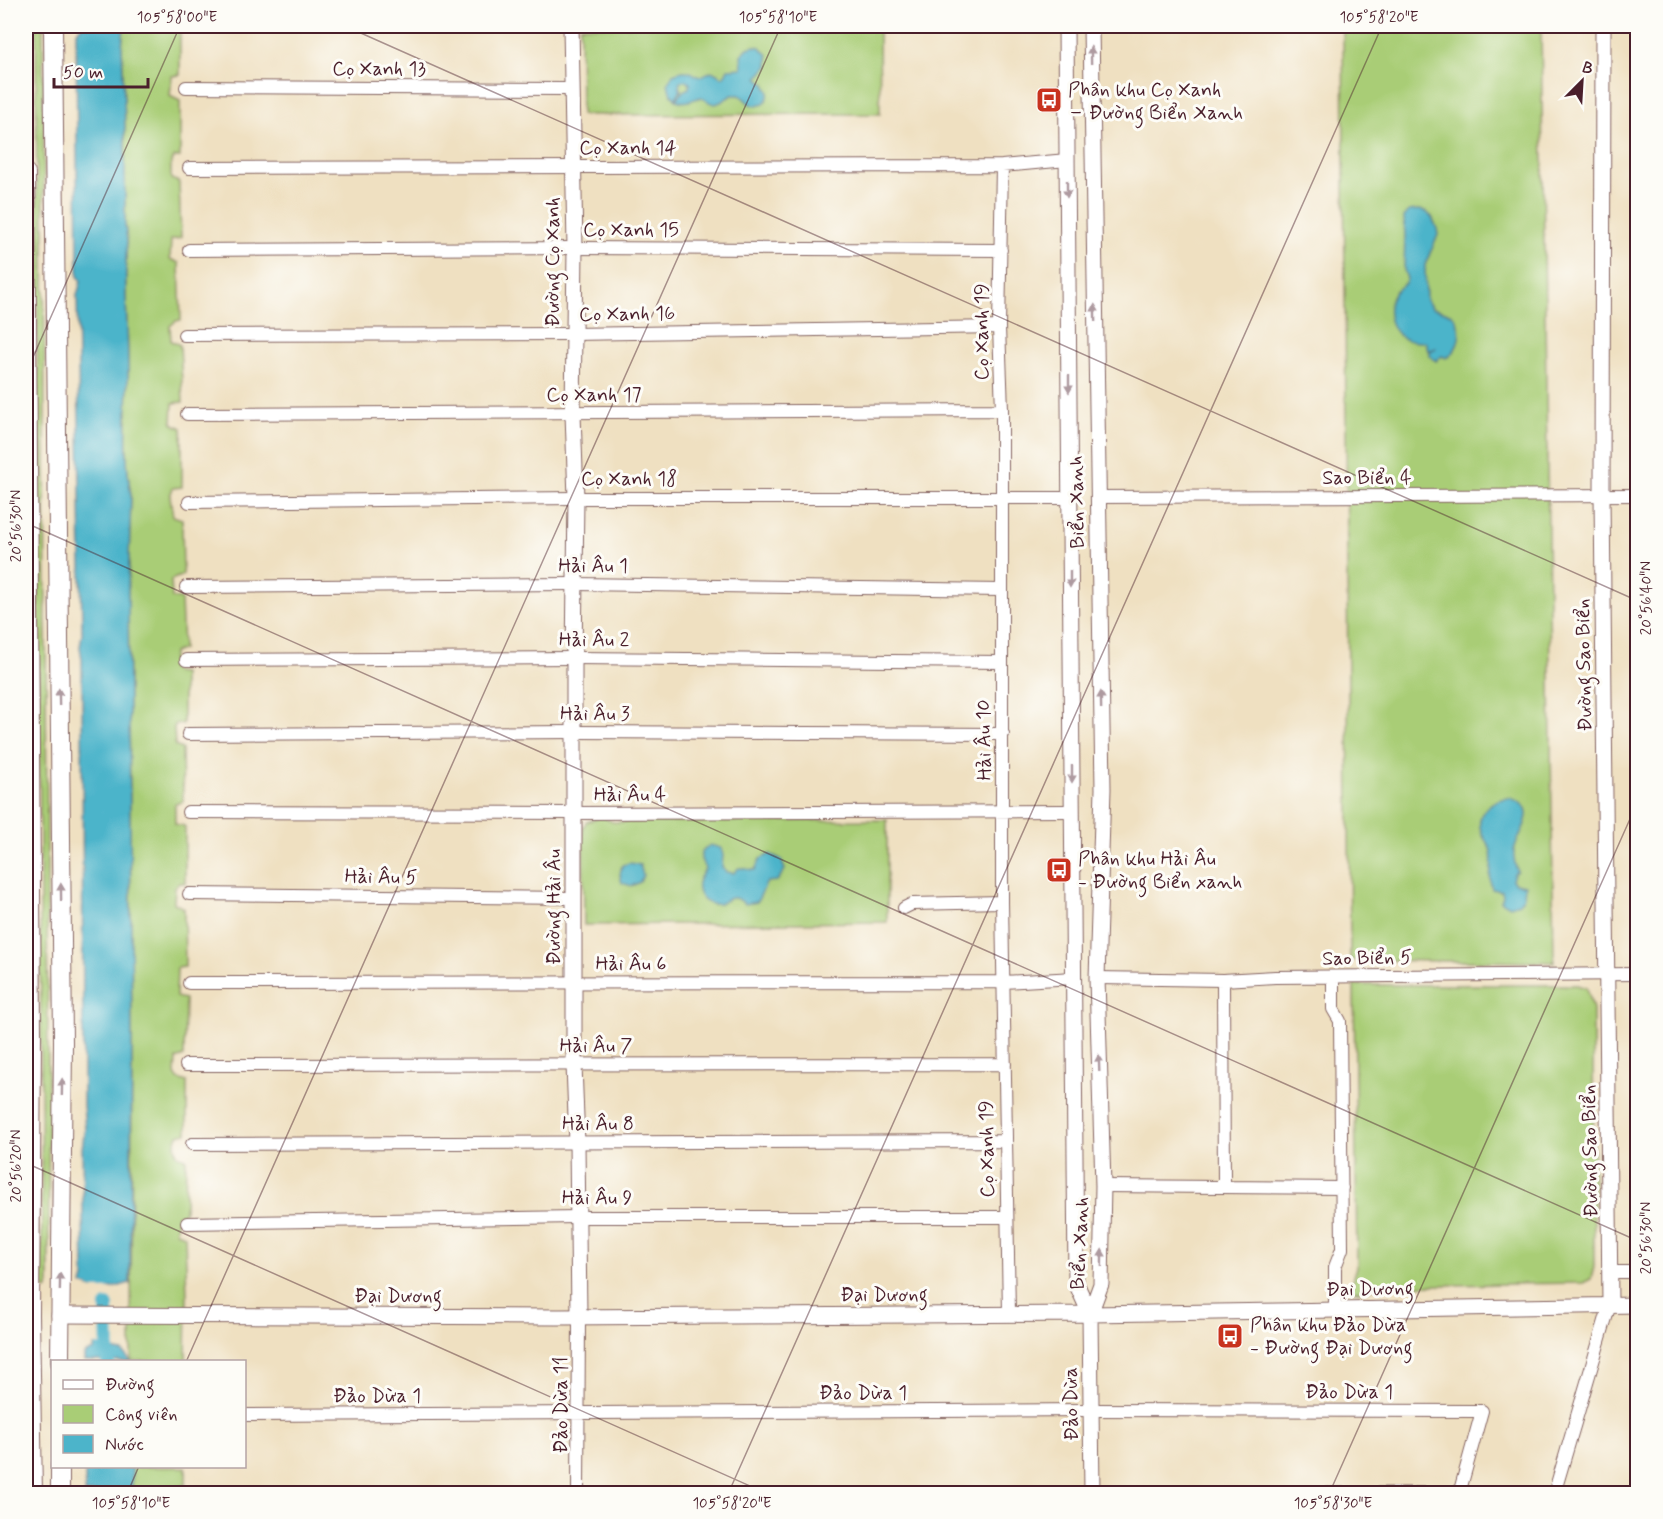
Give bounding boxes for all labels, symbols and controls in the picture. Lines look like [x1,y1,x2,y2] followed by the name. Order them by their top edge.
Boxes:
[137,8,217,28] text: 105°58'00"E
[739,8,818,28] text: 105°58'10"E
[1339,8,1419,28] text: 105°58'20"E
[1086,45,1096,64] one-way arrow
[54,51,148,89] scale bar
[1552,51,1612,111] north arrow
[332,56,426,83] street label: Cọ Xanh 13
[1579,57,1596,80] text: B
[63,61,103,85] text: 50 m
[1068,77,1243,129] place label: Phân khu Cọ Xanh – Đường Biển Xanh
[1034,85,1064,115] bus stop icon: Phân khu Cọ Xanh – Đường Biển Xanh
[579,135,677,162] street label: Cọ Xanh 14
[1062,179,1072,198] one-way arrow
[540,197,569,327] street label: Đường Cọ Xanh
[583,217,679,244] street label: Cọ Xanh 15
[969,283,996,381] street label: Cọ Xanh 19
[579,300,675,329] street label: Cọ Xanh 16
[1090,303,1100,322] one-way arrow
[1064,374,1074,393] one-way arrow
[546,382,642,409] street label: Cọ Xanh 17
[1063,455,1092,549] street label: Biển Xanh
[1322,465,1412,492] street label: Sao Biển 4
[581,466,677,493] street label: Cọ Xanh 18
[7,490,27,562] text: 20°56'30"N
[558,553,628,580] street label: Hải Âu 1
[1637,561,1657,635] text: 20°56'40"N
[1065,569,1075,588] one-way arrow
[1570,598,1601,732] street label: Đường Sao Biển
[559,627,629,654] street label: Hải Âu 2
[55,688,64,707] one-way arrow
[1096,690,1106,709] one-way arrow
[970,699,999,781] street label: Hải Âu 10
[560,701,630,728] street label: Hải Âu 3
[1067,764,1077,783] one-way arrow
[594,782,667,809] street label: Hải Âu 4
[1078,846,1242,898] place label: Phân khu Hải Âu - Đường Biển xanh
[541,849,570,965] street label: Đường Hải Âu
[1044,855,1074,885] bus stop icon: Phân khu Hải Âu - Đường Biển xanh
[344,863,418,892] street label: Hải Âu 5
[56,883,66,902] one-way arrow
[1322,944,1412,973] street label: Sao Biển 5
[596,951,667,978] street label: Hải Âu 6
[560,1033,632,1060] street label: Hải Âu 7
[1095,1053,1104,1072] one-way arrow
[57,1078,67,1097] one-way arrow
[1576,1084,1607,1218] street label: Đường Sao Biển
[973,1100,1002,1198] street label: Cọ Xanh 19
[562,1111,634,1138] street label: Hải Âu 8
[7,1130,27,1202] text: 20°56'20"N
[562,1185,632,1212] street label: Hải Âu 9
[1065,1196,1096,1290] street label: Biển Xanh
[1637,1202,1657,1274] text: 20°56'30"N
[1097,1248,1107,1267] one-way arrow
[55,1273,65,1292] one-way arrow
[1326,1275,1414,1306] street label: Đại Dương
[840,1282,928,1311] street label: Đại Dương
[354,1283,442,1312] street label: Đại Dương
[1250,1312,1413,1364] place label: Phân khu Đảo Dừa - Đường Đại Dương
[1215,1321,1245,1351] bus stop icon: Phân khu Đảo Dừa - Đường Đại Dương
[548,1357,575,1453] street label: Đảo Dừa 11
[51,1360,246,1468] legend
[1057,1367,1086,1441] street label: Đảo Dừa
[105,1373,155,1399] text: Đường
[1305,1379,1393,1406] street label: Đảo Dừa 1
[819,1380,907,1407] street label: Đảo Dừa 1
[333,1383,421,1410] street label: Đảo Dừa 1
[105,1403,178,1429] text: Công viên
[105,1433,144,1457] text: Nước
[92,1494,171,1514] text: 105°58'10"E
[692,1494,772,1514] text: 105°58'20"E
[1294,1494,1373,1514] text: 105°58'30"E

